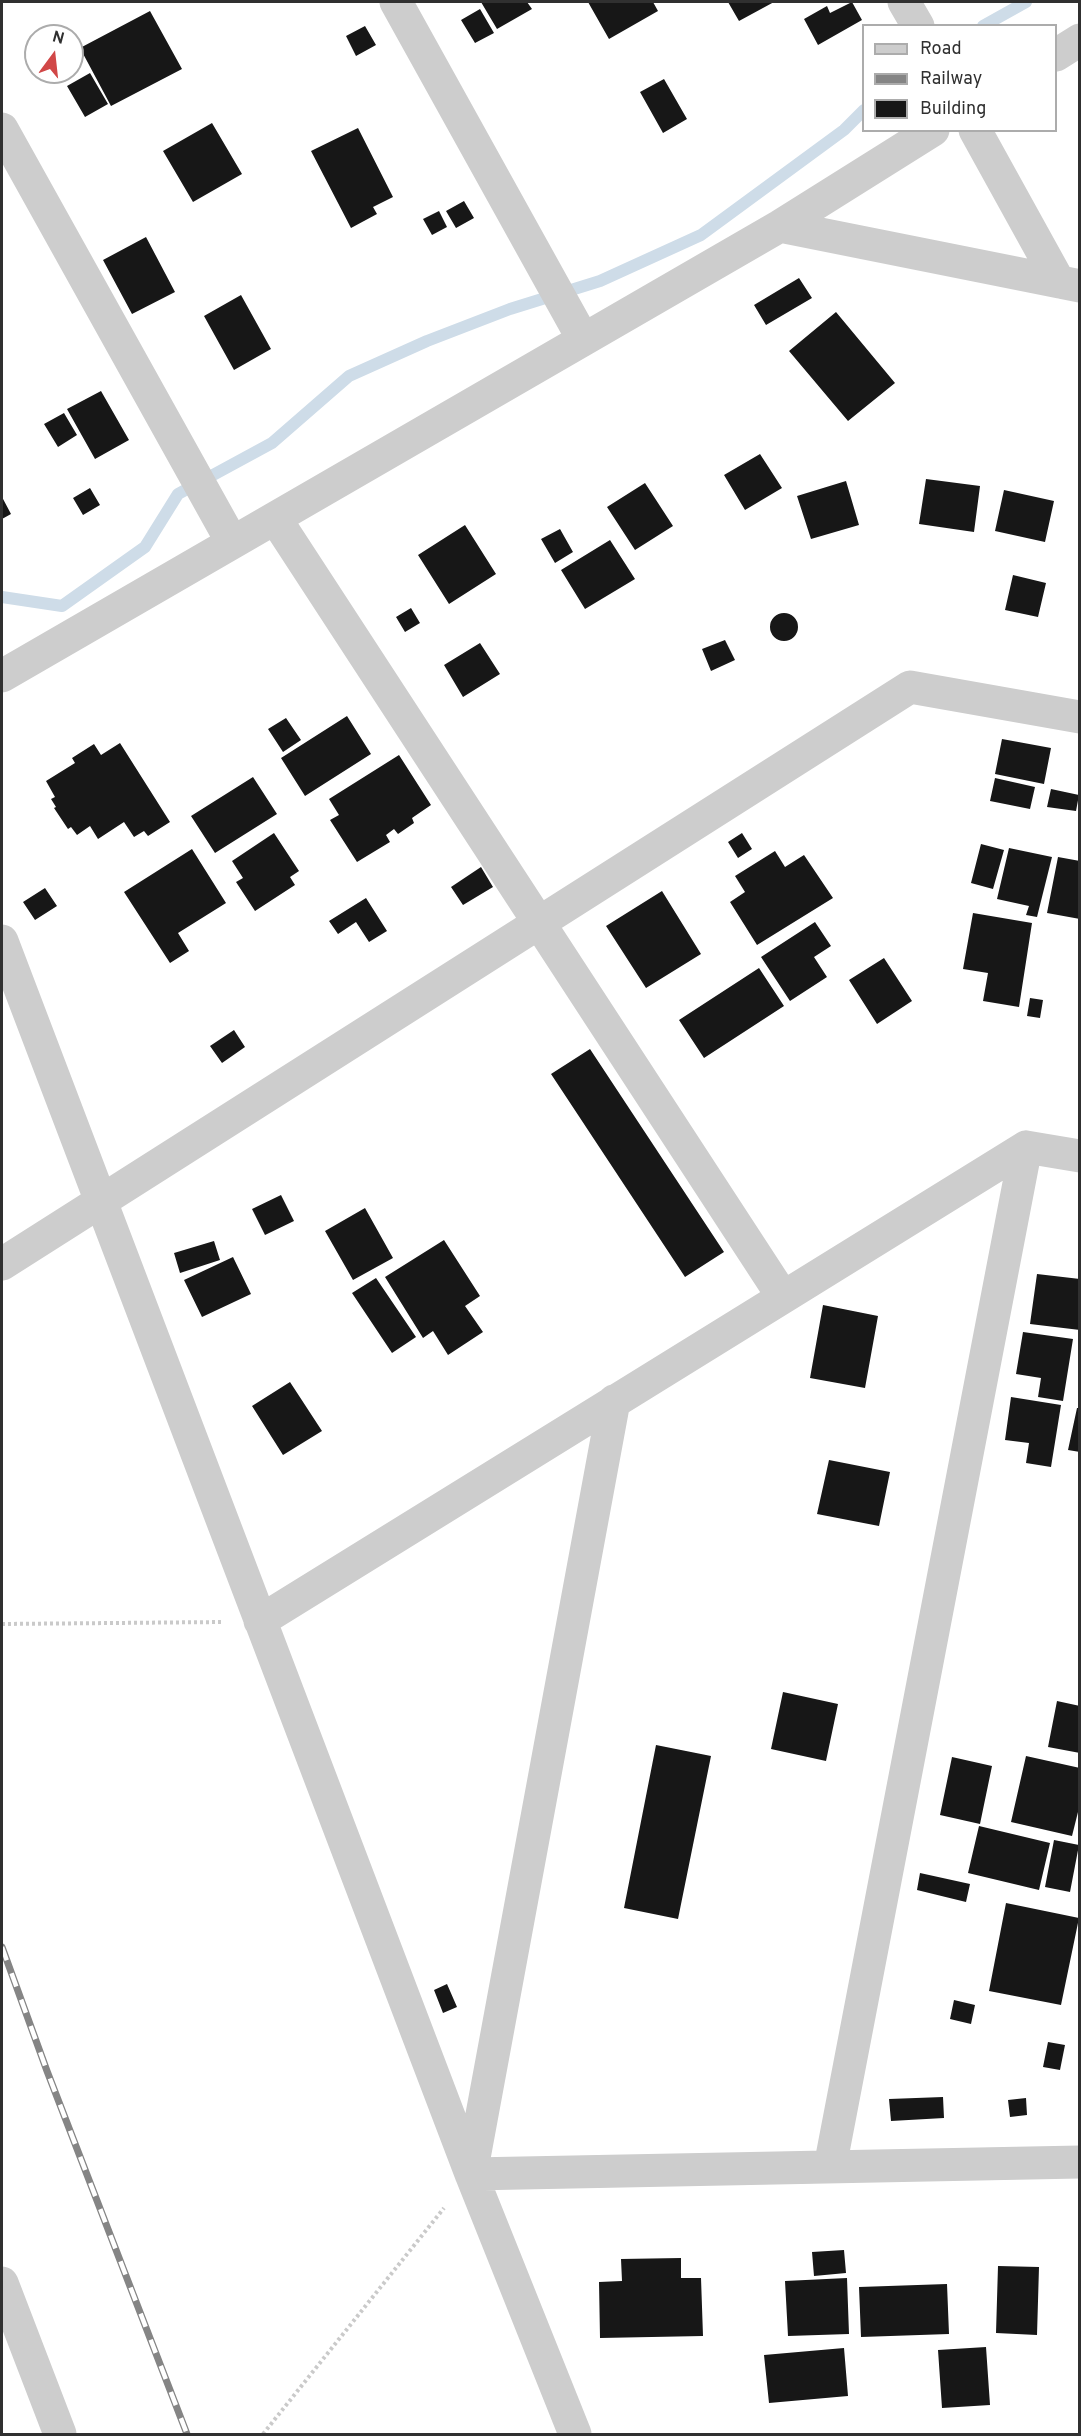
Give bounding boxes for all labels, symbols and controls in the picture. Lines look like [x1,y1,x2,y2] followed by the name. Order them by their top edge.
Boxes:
[24,24,84,84] north arrow
[862,24,1057,132] legend
[50,27,66,50] text: N
[920,38,962,61] text: Road
[920,68,982,91] text: Railway
[920,98,986,121] text: Building

